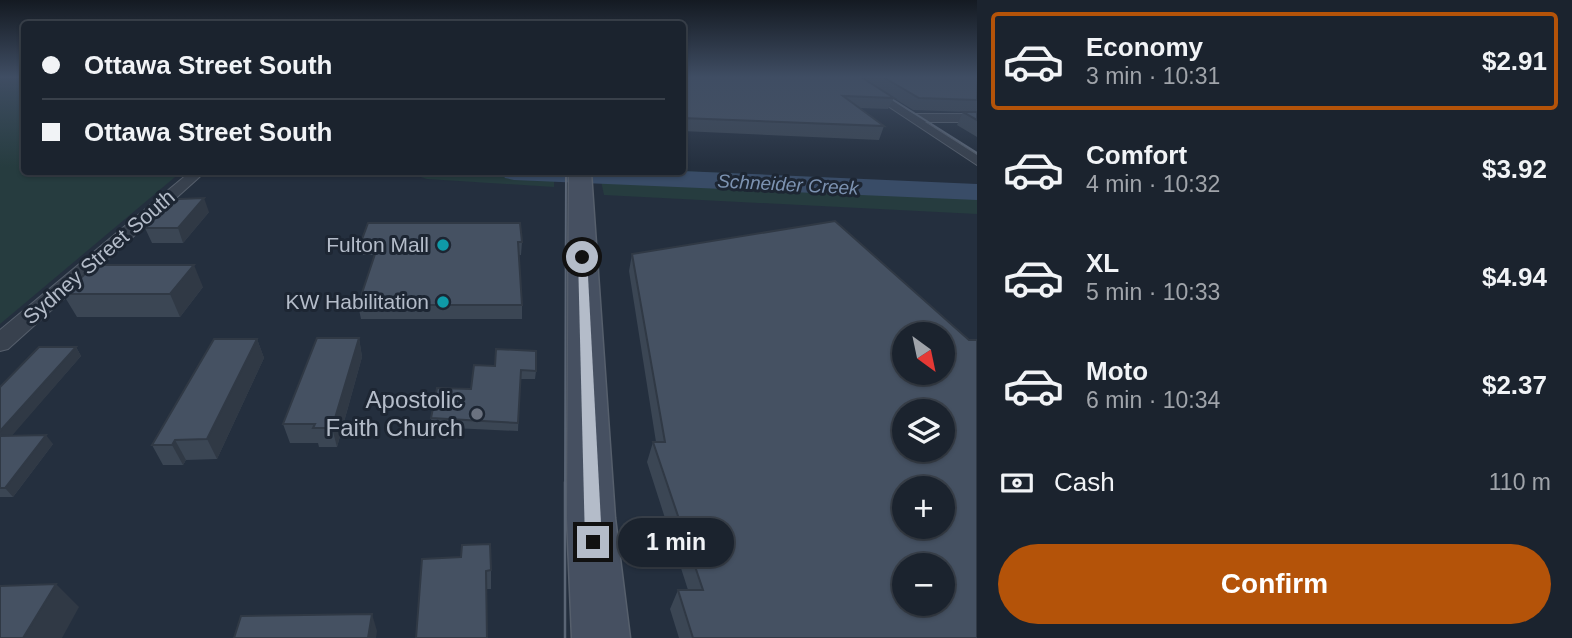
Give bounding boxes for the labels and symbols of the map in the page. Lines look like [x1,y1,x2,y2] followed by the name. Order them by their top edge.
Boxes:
[717,170,861,199] water label: Schneider Creek
[18,185,179,328] street label: Sydney Street South
[326,233,429,256] place label: Fulton Mall
[435,237,451,253] marker: Fulton Mall
[566,241,598,273] route start
[285,290,429,313] place label: KW Habilitation
[435,294,451,310] marker: KW Habilitation
[892,322,956,385] north arrow
[326,386,463,441] place label: Apostolic Faith Church
[469,406,485,422] marker: Apostolic Faith Church
[618,518,733,566] callout: 1 min
[577,526,609,558] route end

